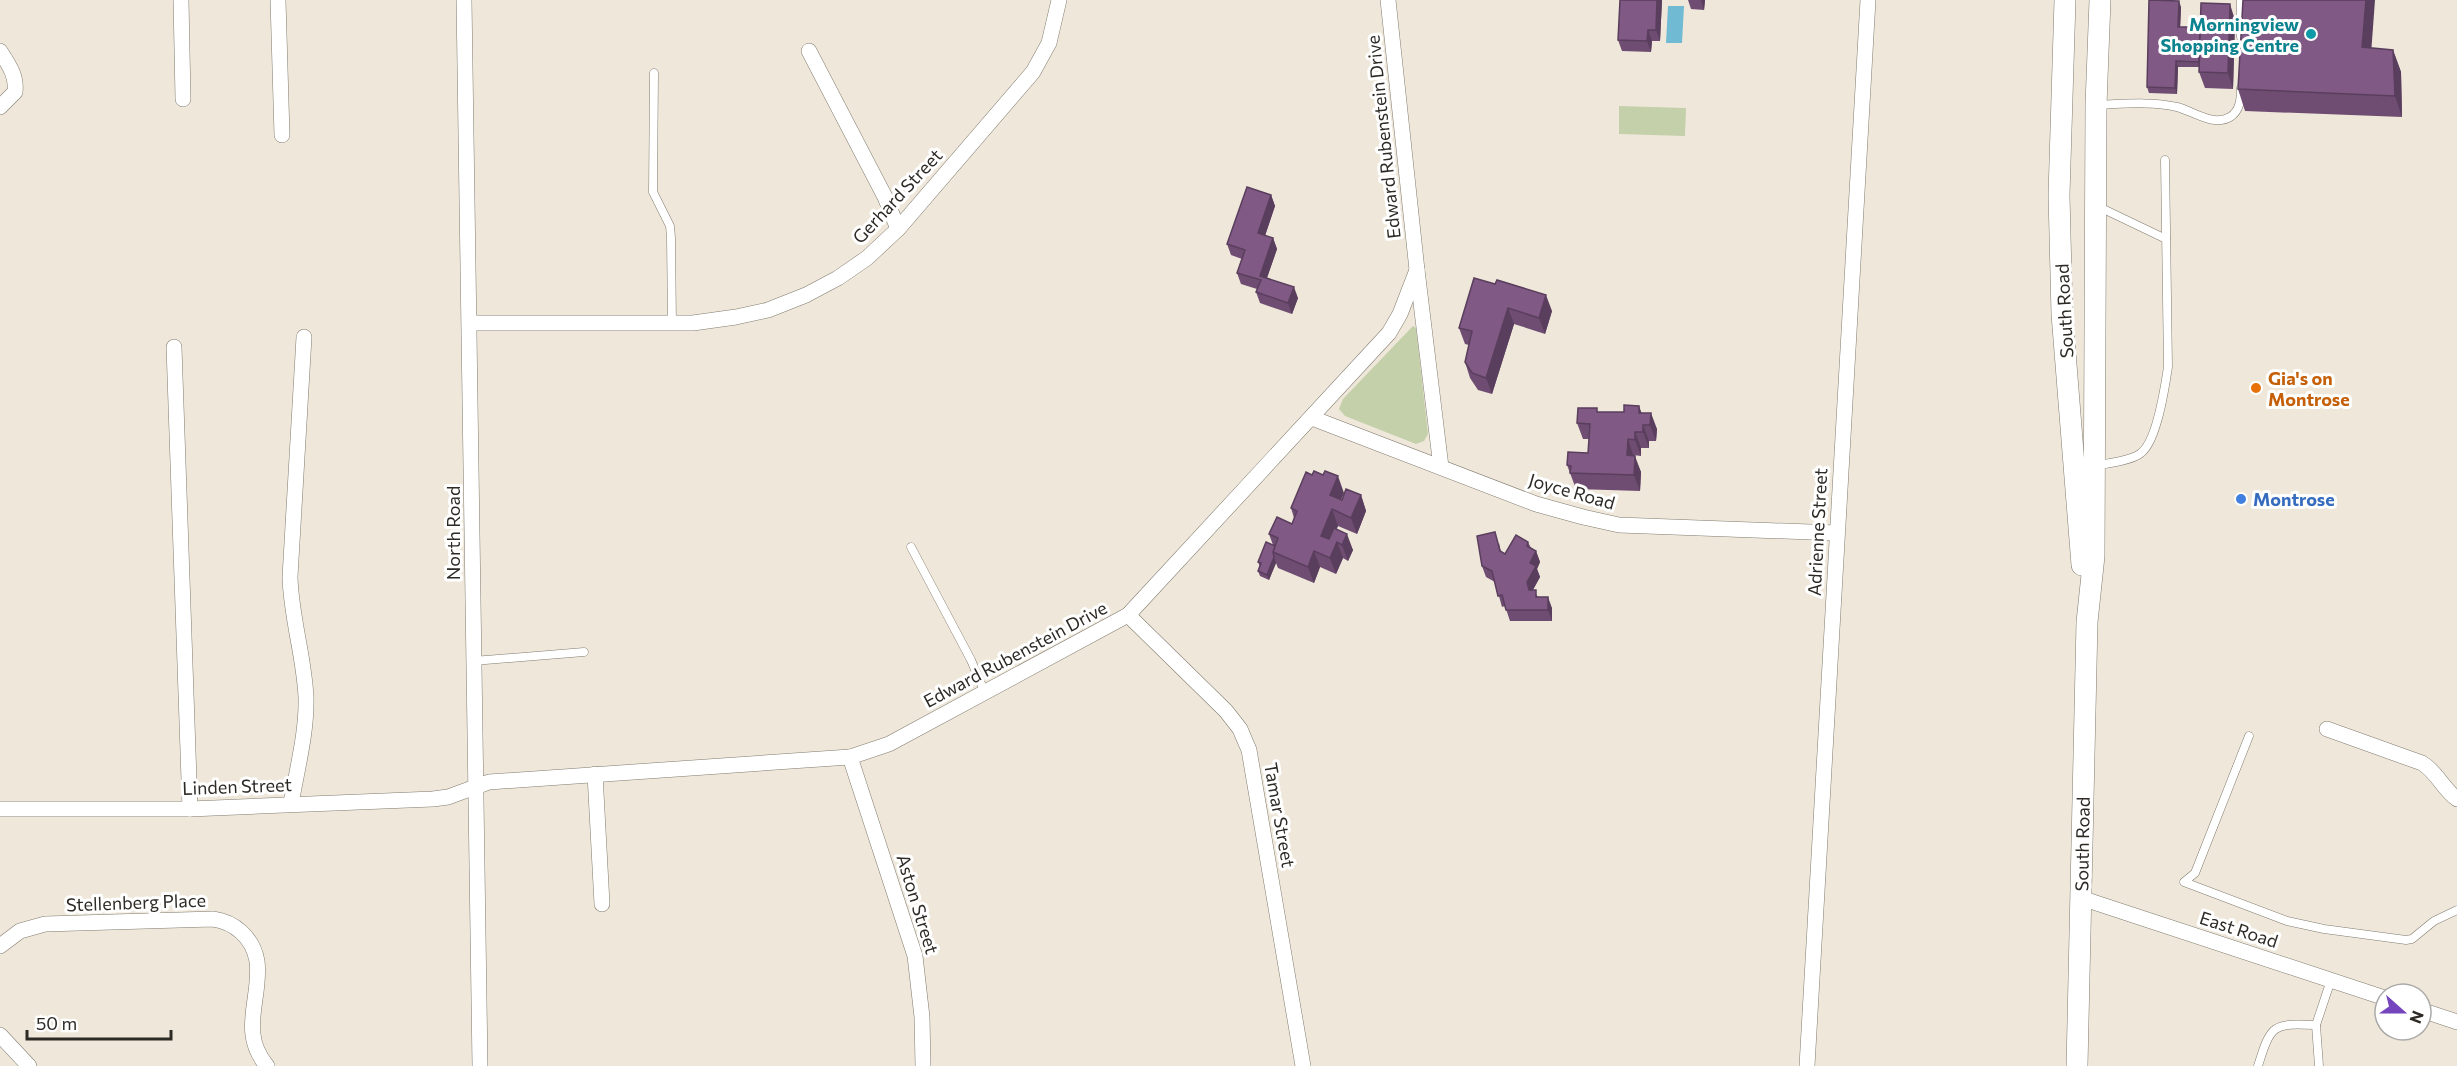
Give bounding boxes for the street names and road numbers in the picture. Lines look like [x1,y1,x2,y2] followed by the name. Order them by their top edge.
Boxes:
[1361,34,1405,240] street label: Edward Rubenstein Drive
[848,144,946,248] street label: Gerhard Street
[2051,263,2077,359] street label: South Road
[1803,467,1831,597] street label: Adrienne Street
[1526,468,1618,514] street label: Joyce Road
[442,486,464,580] street label: North Road
[919,596,1111,712] street label: Edward Rubenstein Drive
[1260,761,1300,869] street label: Tamar Street
[182,773,292,799] street label: Linden Street
[2070,797,2094,891] street label: South Road
[892,851,944,957] street label: Aston Street
[66,889,206,915] street label: Stellenberg Place
[2197,906,2281,952] street label: East Road

